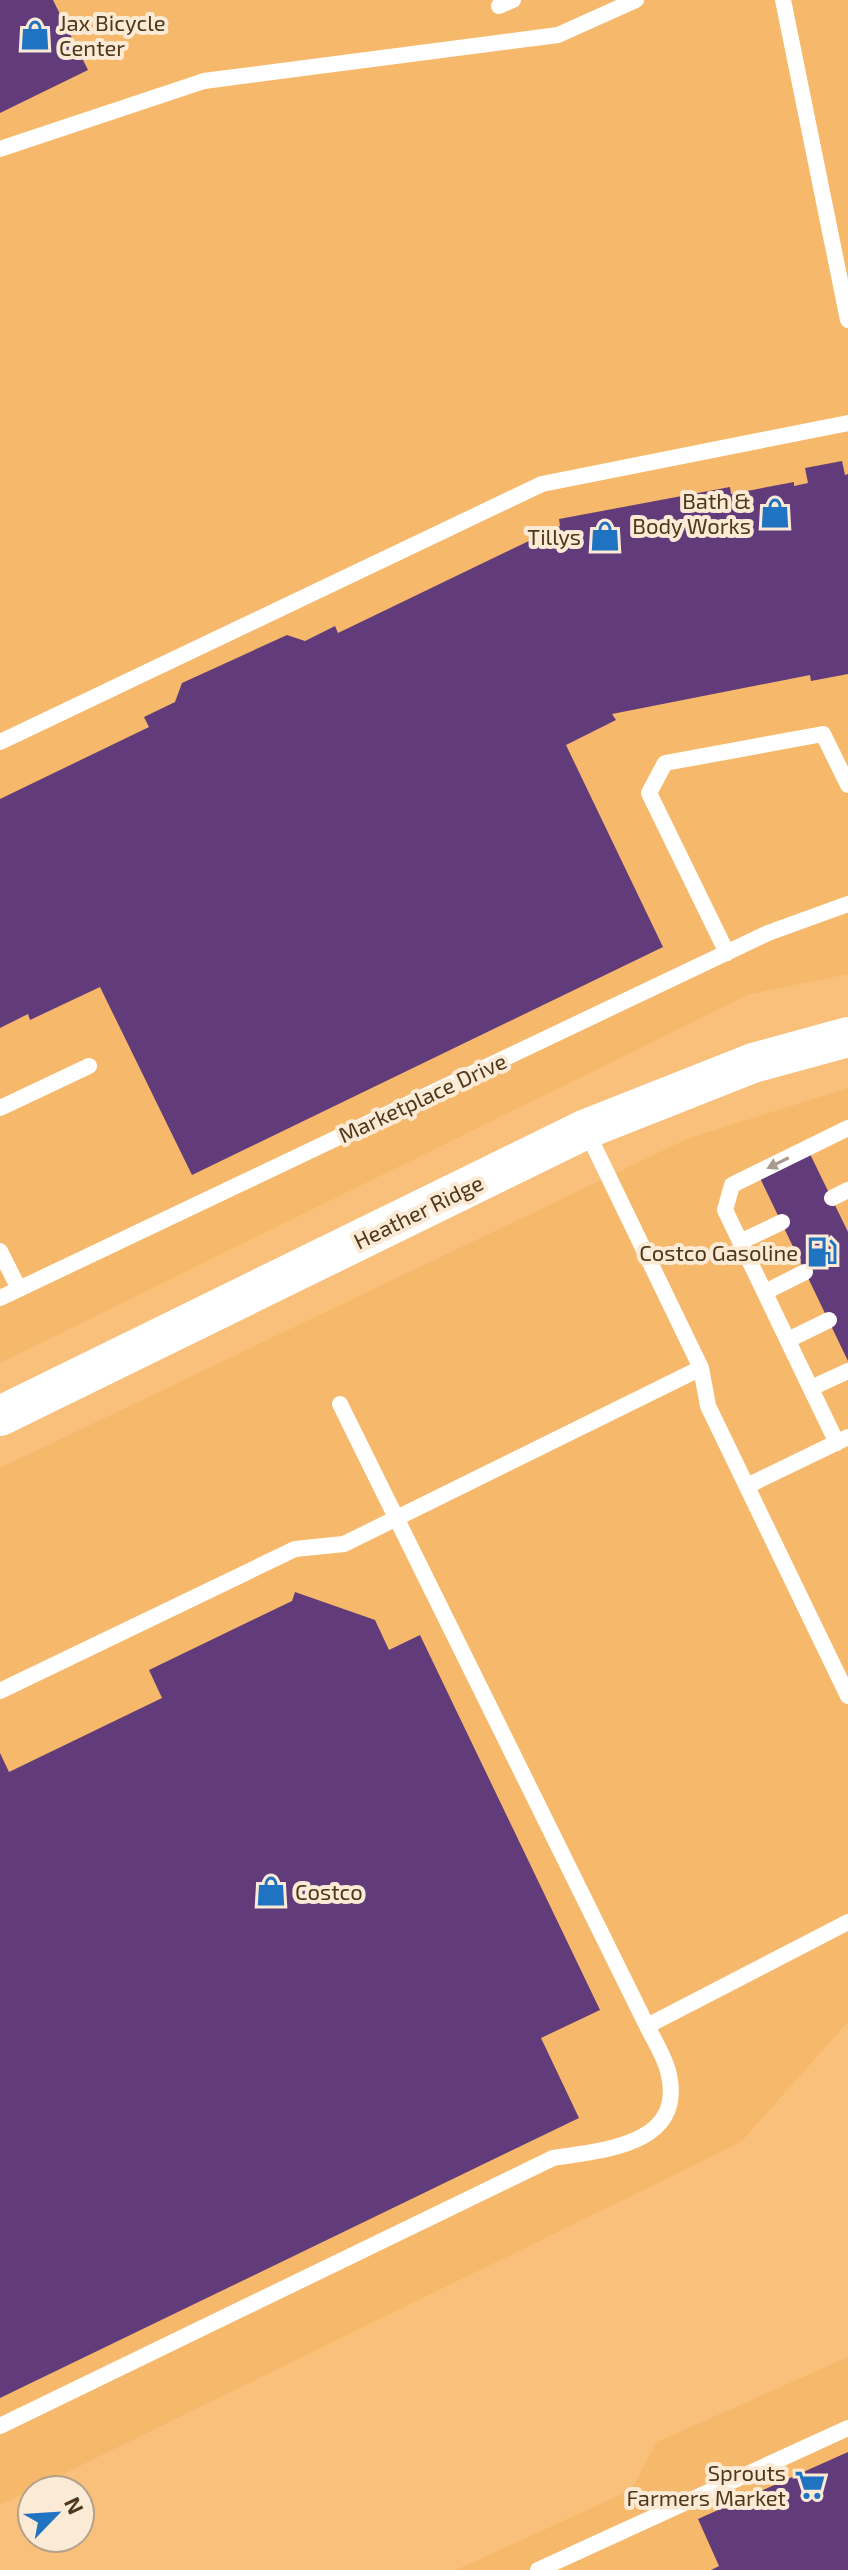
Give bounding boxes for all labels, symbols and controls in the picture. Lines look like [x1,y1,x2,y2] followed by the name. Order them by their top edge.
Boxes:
[59,9,166,60] place label: Jax Bicycle Center
[18,18,52,52] shop icon: Jax Bicycle Center
[632,487,751,538] place label: Bath & Body Works
[758,496,792,530] shop icon: Bath & Body Works
[588,519,622,553] shop icon: Tillys
[527,523,581,549] place label: Tillys
[334,1047,510,1147] street label: Marketplace Drive
[767,1156,790,1169] one-way arrow
[349,1169,487,1253] street label: Heather Ridge
[805,1235,839,1269] fuel station icon: Costco Gasoline
[639,1239,798,1265] place label: Costco Gasoline
[254,1874,288,1908] shop icon: Costco
[295,1878,363,1904] place label: Costco
[626,2459,786,2510] place label: Sprouts Farmers Market
[793,2468,827,2502] supermarket icon: Sprouts Farmers Market
[16,2474,96,2554] north arrow
[60,2492,90,2518] text: N

